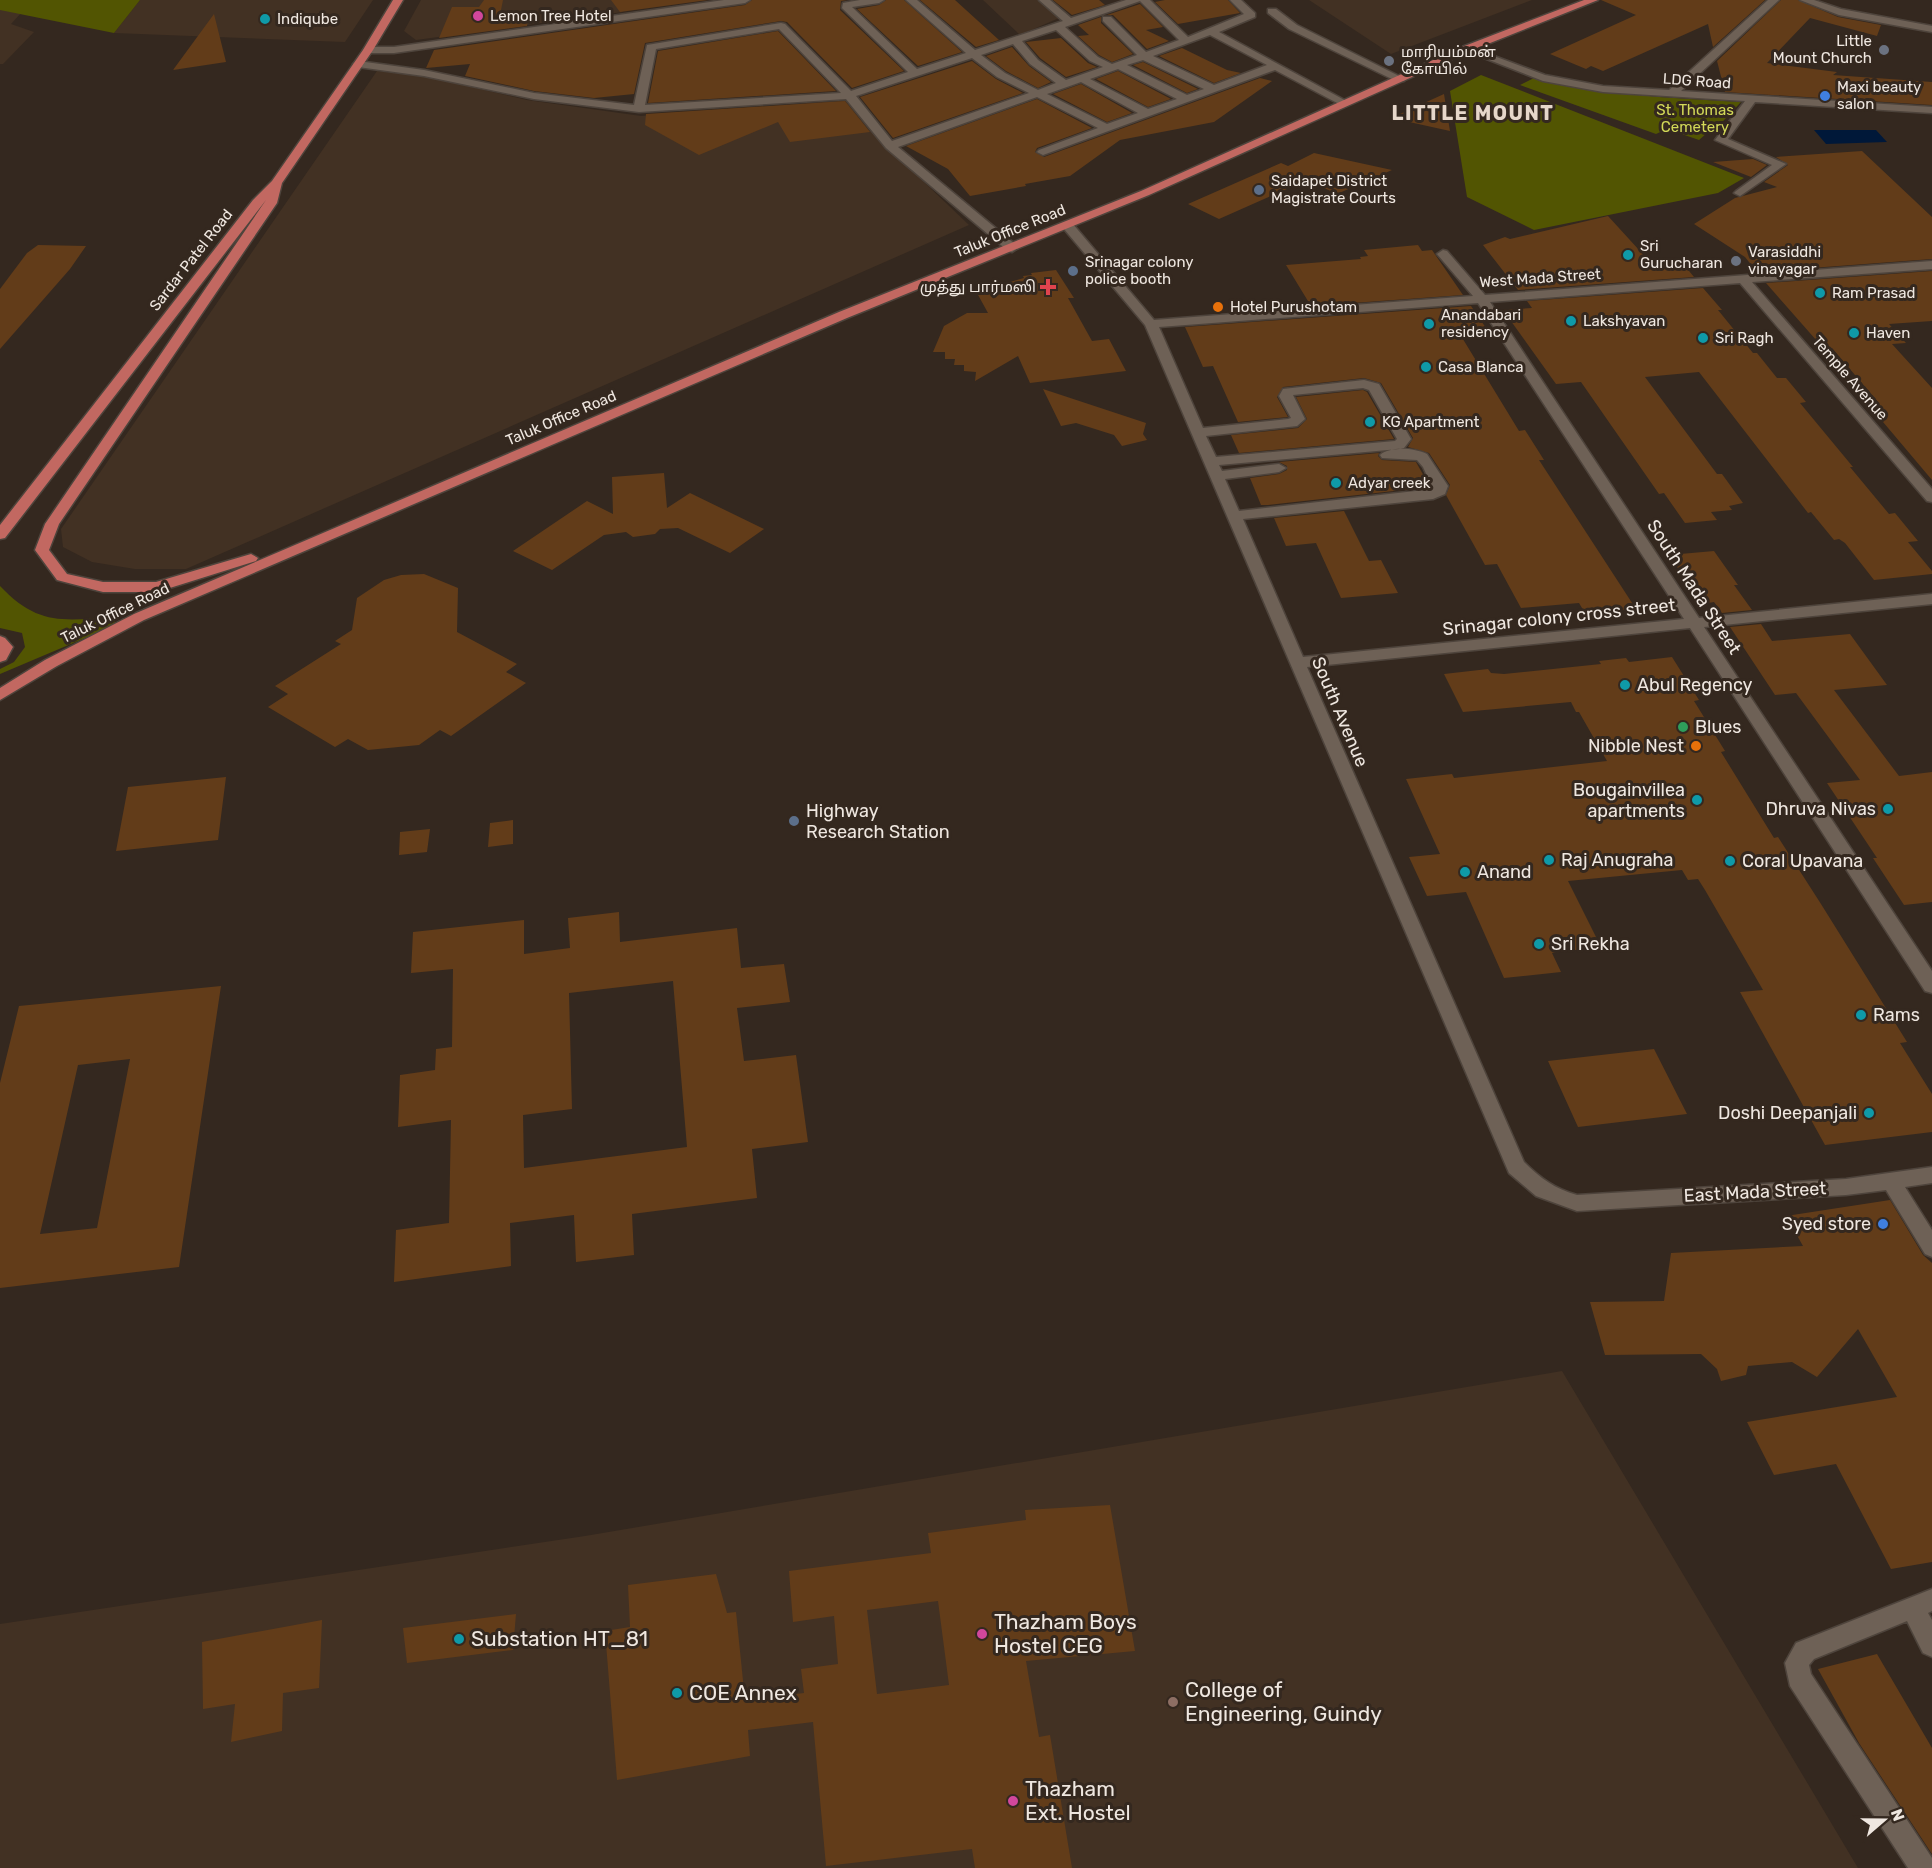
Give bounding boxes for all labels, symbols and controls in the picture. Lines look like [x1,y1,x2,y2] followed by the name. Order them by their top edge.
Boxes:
[490,7,612,25] place label: Lemon Tree Hotel
[471,9,485,23] marker: Lemon Tree Hotel
[277,10,338,28] place label: Indiqube
[258,12,272,26] marker: Indiqube
[1773,32,1872,67] place label: Little Mount Church
[1401,43,1496,78] place label: மாரியம்மன் கோயில்
[1877,43,1891,57] marker: Little Mount Church
[1382,54,1396,68] marker: மாரியம்மன் கோயில்
[1662,70,1732,92] street label: LDG Road
[1837,78,1921,113] place label: Maxi beauty salon
[1818,89,1832,103] marker: Maxi beauty salon
[1392,101,1554,125] district label: LITTLE MOUNT
[1656,101,1734,136] park label: St. Thomas Cemetery
[1271,172,1396,207] place label: Saidapet District Magistrate Courts
[1252,183,1266,197] marker: Saidapet District Magistrate Courts
[952,200,1068,262] street label: Taluk Office Road
[146,206,236,314] street label: Sardar Patel Road
[1640,237,1723,272] place label: Sri Gurucharan
[1748,243,1821,278] place label: Varasiddhi vinayagar
[1621,248,1635,262] marker: Sri Gurucharan
[1085,253,1194,288] place label: Srinagar colony police booth
[1729,254,1743,268] marker: Varasiddhi vinayagar
[1066,264,1080,278] marker: Srinagar colony police booth
[1479,265,1601,291] street label: West Mada Street
[920,278,1036,297] place label: முத்து பார்மஸி
[1041,280,1055,294] marker: முத்து பார்மஸி
[1832,284,1915,302] place label: Ram Prasad
[1813,286,1827,300] marker: Ram Prasad
[1230,298,1357,316] place label: Hotel Purushotam
[1211,300,1225,314] marker: Hotel Purushotam
[1441,306,1521,341] place label: Anandabari residency
[1583,312,1665,330] place label: Lakshyavan
[1564,314,1578,328] marker: Lakshyavan
[1422,317,1436,331] marker: Anandabari residency
[1866,324,1910,342] place label: Haven
[1847,326,1861,340] marker: Haven
[1715,329,1774,347] place label: Sri Ragh
[1696,331,1710,345] marker: Sri Ragh
[1809,332,1891,424] street label: Temple Avenue
[1438,358,1523,376] place label: Casa Blanca
[1419,360,1433,374] marker: Casa Blanca
[503,387,619,449] street label: Taluk Office Road
[1382,413,1480,431] place label: KG Apartment
[1363,415,1377,429] marker: KG Apartment
[1348,474,1431,492] place label: Adyar creek
[1329,476,1343,490] marker: Adyar creek
[1642,516,1746,658] street label: South Mada Street
[58,579,172,647] street label: Taluk Office Road
[1442,594,1676,640] street label: Srinagar colony cross street
[1307,654,1373,770] street label: South Avenue
[1637,674,1753,696] place label: Abul Regency
[1618,678,1632,692] marker: Abul Regency
[1695,716,1742,738] place label: Blues
[1676,720,1690,734] marker: Blues
[1588,735,1684,757] place label: Nibble Nest
[1689,739,1703,753] marker: Nibble Nest
[1573,779,1685,822] place label: Bougainvillea apartments
[1690,793,1704,807] marker: Bougainvillea apartments
[1765,798,1876,820] place label: Dhruva Nivas
[806,800,950,843] place label: Highway Research Station
[1881,802,1895,816] marker: Dhruva Nivas
[787,814,801,828] marker: Highway Research Station
[1561,849,1674,871] place label: Raj Anugraha
[1742,850,1863,872] place label: Coral Upavana
[1542,853,1556,867] marker: Raj Anugraha
[1723,854,1737,868] marker: Coral Upavana
[1477,861,1532,883] place label: Anand
[1458,865,1472,879] marker: Anand
[1551,933,1630,955] place label: Sri Rekha
[1532,937,1546,951] marker: Sri Rekha
[1873,1004,1920,1026] place label: Rams
[1854,1008,1868,1022] marker: Rams
[1718,1102,1857,1124] place label: Doshi Deepanjali
[1862,1106,1876,1120] marker: Doshi Deepanjali
[1683,1177,1827,1207] street label: East Mada Street
[1782,1213,1871,1235] place label: Syed store
[1876,1217,1890,1231] marker: Syed store
[994,1609,1137,1658] place label: Thazham Boys Hostel CEG
[471,1626,648,1651] place label: Substation HT_81
[975,1627,989,1641] marker: Thazham Boys Hostel CEG
[452,1632,466,1646] marker: Substation HT_81
[1185,1677,1382,1726] place label: College of Engineering, Guindy
[689,1680,797,1705] place label: COE Annex
[670,1686,684,1700] marker: COE Annex
[1166,1695,1180,1709] marker: College of Engineering, Guindy
[1025,1776,1131,1825] place label: Thazham Ext. Hostel
[1854,1790,1914,1850] north arrow
[1006,1794,1020,1808] marker: Thazham Ext. Hostel
[1887,1806,1909,1824] text: N

